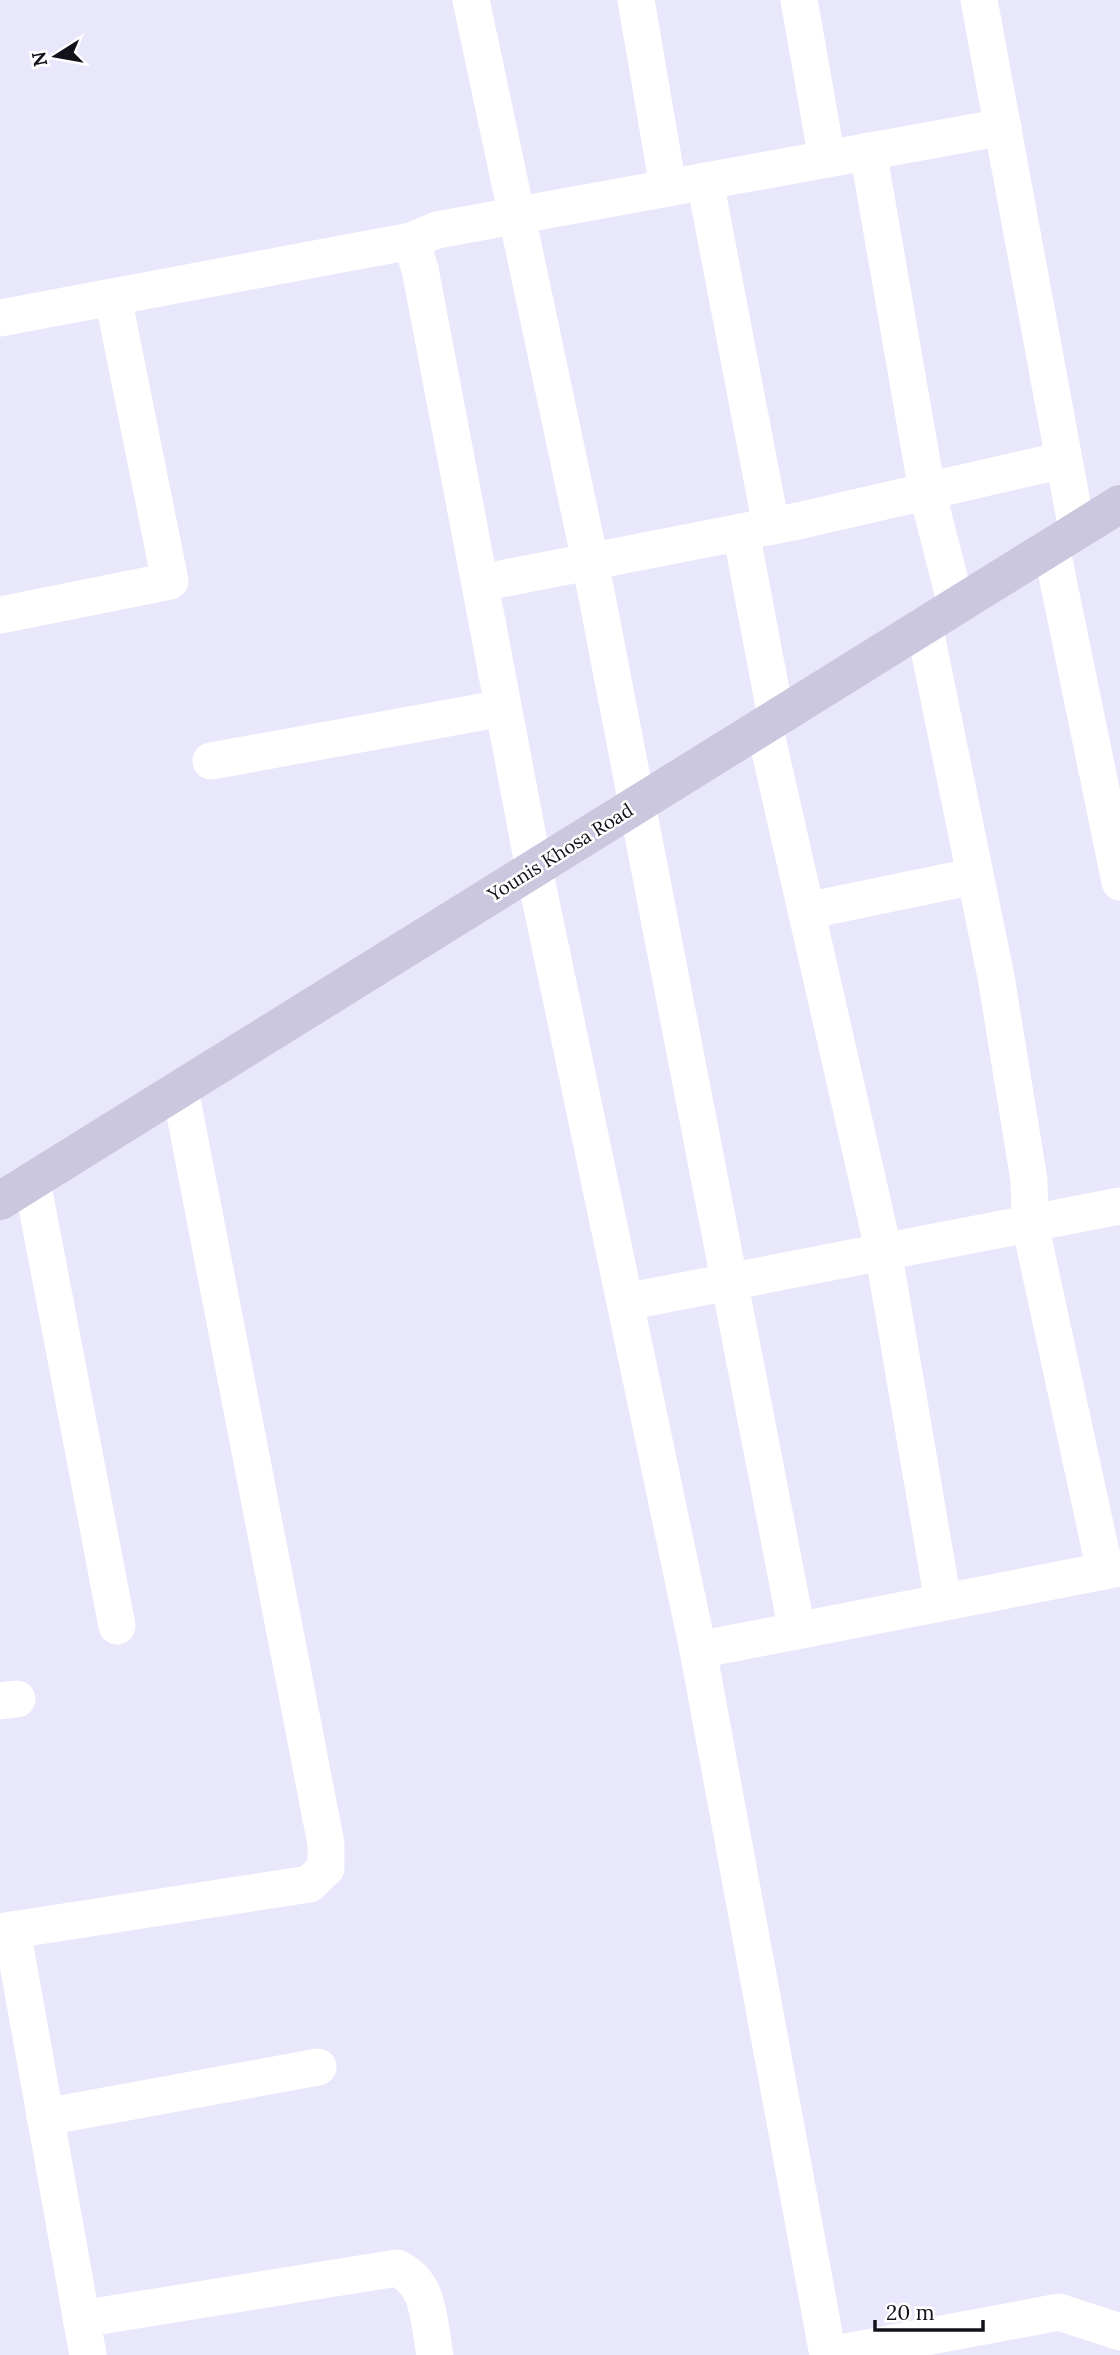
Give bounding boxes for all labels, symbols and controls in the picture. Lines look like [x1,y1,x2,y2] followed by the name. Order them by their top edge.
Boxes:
[21,21,91,91] north arrow
[26,49,52,69] text: N
[482,798,637,907] street label: Younis Khosa Road
[875,2288,984,2332] scale bar
[886,2299,935,2326] text: 20 m

